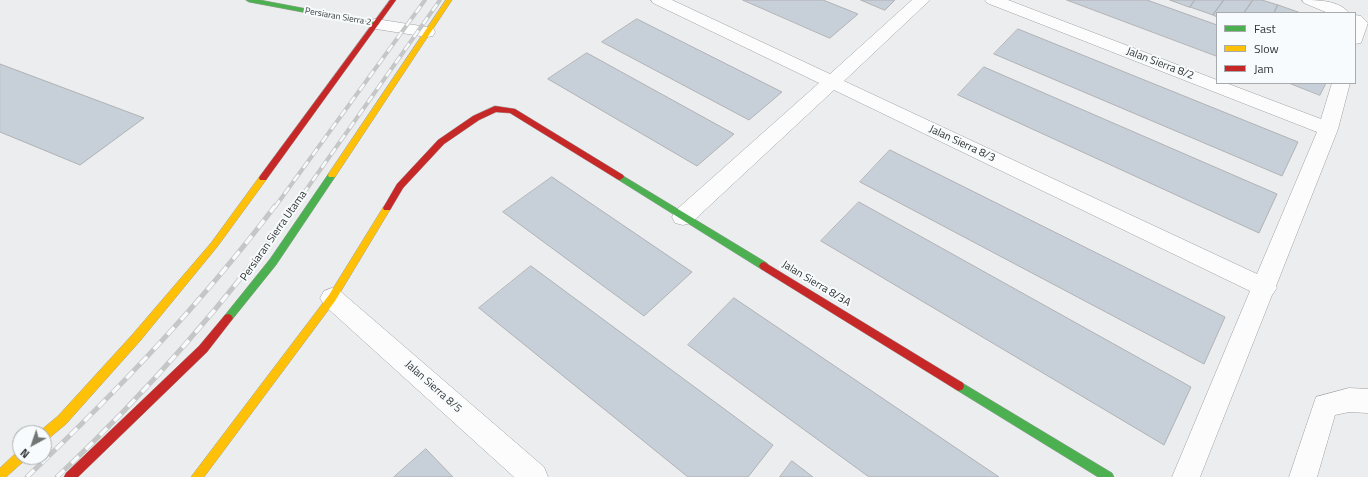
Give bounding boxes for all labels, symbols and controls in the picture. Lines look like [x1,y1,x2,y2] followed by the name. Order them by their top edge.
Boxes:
[304,6,372,28] street label: Persiaran Sierra 2
[1216,12,1356,84] legend
[1254,19,1276,38] text: Fast
[1254,39,1279,58] text: Slow
[1124,45,1196,83] street label: Jalan Sierra 8/2
[1254,59,1274,78] text: Jam
[927,123,997,165] street label: Jalan Sierra 8/3
[238,188,310,284] street label: Persiaran Sierra Utama
[779,258,853,310] street label: Jalan Sierra 8/3A
[402,358,464,416] street label: Jalan Sierra 8/5
[12,425,52,465] north arrow
[17,445,33,462] text: N

